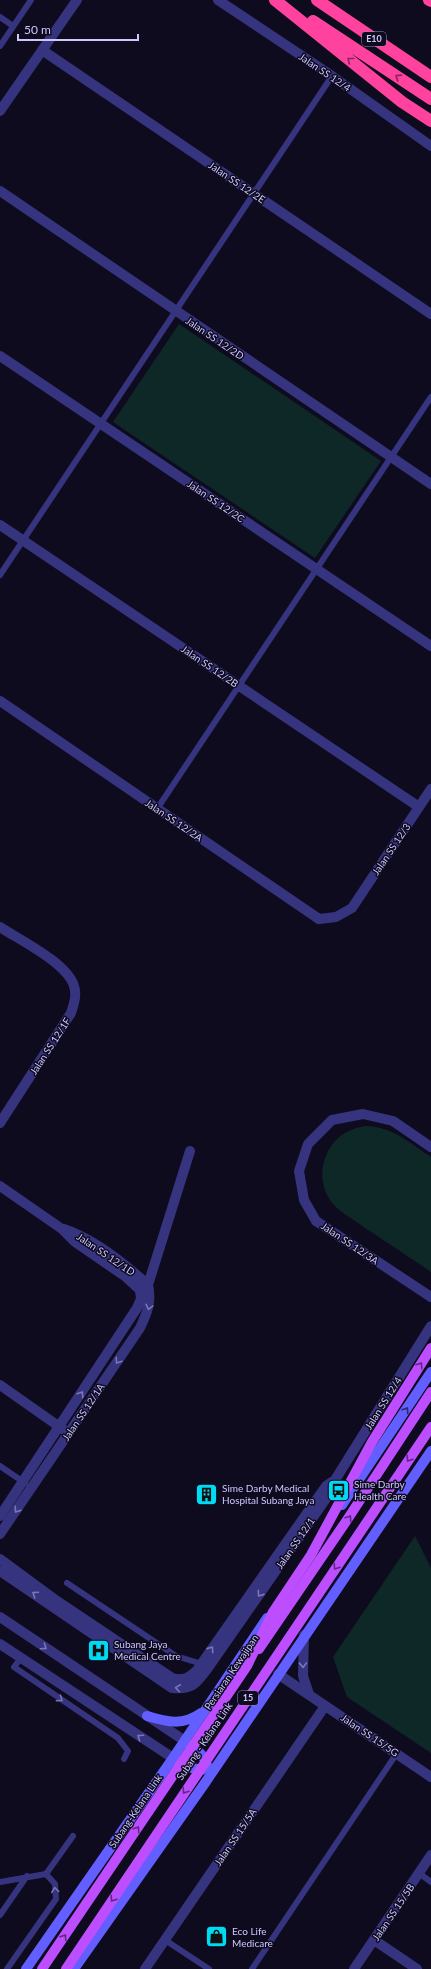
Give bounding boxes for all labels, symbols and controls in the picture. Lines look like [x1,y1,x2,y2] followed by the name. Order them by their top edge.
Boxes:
[18,16,138,42] scale bar
[24,22,51,37] text: 50 m
[362,32,386,46] road number: E10
[297,50,353,94] street label: Jalan SS 12/4
[347,58,355,65] one-way arrow
[396,75,403,82] one-way arrow
[206,159,268,205] street label: Jalan SS 12/2E
[184,314,247,362] street label: Jalan SS 12/2D
[185,477,247,525] street label: Jalan SS 12/2C
[179,642,241,690] street label: Jalan SS 12/2B
[143,796,205,844] street label: Jalan SS 12/2A
[369,821,413,877] street label: Jalan SS 12/3
[27,1015,73,1077] street label: Jalan SS 12/1F
[319,1219,381,1267] street label: Jalan SS 12/3A
[75,1230,138,1278] street label: Jalan SS 12/1D
[145,1304,153,1310] one-way arrow
[116,1356,123,1363] one-way arrow
[415,1362,422,1369] one-way arrow
[362,1374,404,1432] street label: Jalan SS 12/4
[59,1381,107,1443] street label: Jalan SS 12/1A
[76,1391,83,1398] one-way arrow
[401,1407,409,1414] one-way arrow
[407,1455,414,1462] one-way arrow
[326,1477,352,1503] bus stop icon: Sime Darby Health Care
[354,1478,406,1502] place label: Sime Darby Health Care
[193,1481,219,1507] building icon: Sime Darby Medical Hospital Subang Jaya
[222,1482,314,1506] place label: Sime Darby Medical Hospital Subang Jaya
[14,1506,22,1513] one-way arrow
[273,1515,317,1571] street label: Jalan SS 12/1
[344,1515,351,1522] one-way arrow
[333,1563,341,1570] one-way arrow
[257,1590,265,1597] one-way arrow
[32,1592,39,1599] one-way arrow
[201,1632,261,1712] street label: Persiaran Kewajipan
[86,1637,112,1663] hospital icon: Subang Jaya Medical Centre
[114,1638,181,1662] place label: Subang Jaya Medical Centre
[40,1642,47,1649] one-way arrow
[206,1646,214,1653] one-way arrow
[299,1662,307,1668] one-way arrow
[175,1684,181,1693] one-way arrow
[238,1691,258,1705] road number: 15
[56,1694,63,1701] one-way arrow
[174,1699,235,1782] street label: Subang - Kelana Link
[339,1711,401,1759] street label: Jalan SS 15/5G
[137,1735,144,1742] one-way arrow
[106,1771,165,1850] street label: Subang-Kelana Link
[182,1787,190,1794] one-way arrow
[211,1806,259,1868] street label: Jalan SS 15/5A
[132,1826,140,1833] one-way arrow
[369,1881,417,1943] street label: Jalan SS 15/5B
[51,1886,60,1893] one-way arrow
[110,1895,118,1902] one-way arrow
[203,1924,229,1950] shop icon: Eco Life Medicare
[232,1925,273,1949] place label: Eco Life Medicare
[59,1934,66,1941] one-way arrow

